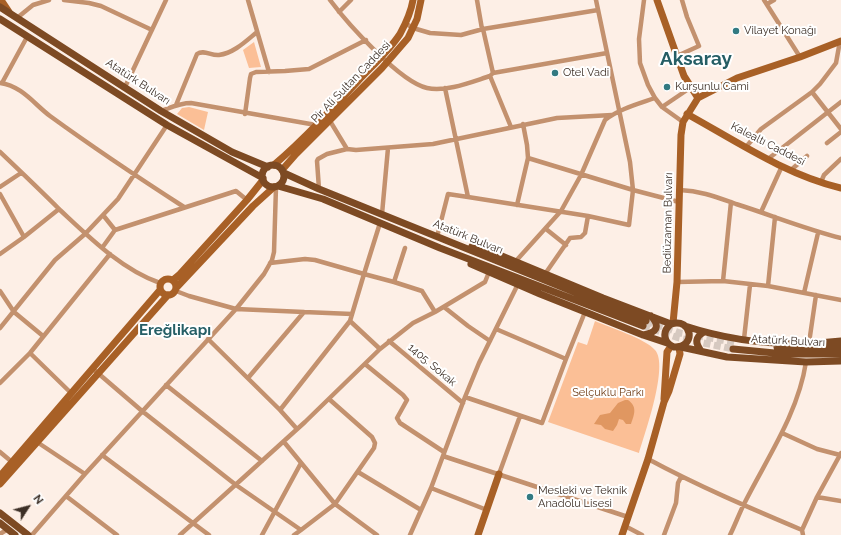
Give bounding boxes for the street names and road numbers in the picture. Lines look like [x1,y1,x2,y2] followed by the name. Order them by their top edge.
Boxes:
[309,39,393,125] street label: Pir Ali Sultan Caddesi
[103,56,173,108] street label: Atatürk Bulvarı
[729,120,807,168] street label: Kalealtı Caddesi
[661,172,675,274] street label: Bediüzaman Bulvarı
[431,217,505,257] street label: Atatürk Bulvarı
[751,332,825,350] street label: Atatürk Bulvarı
[405,341,459,389] street label: 1405. Sokak

